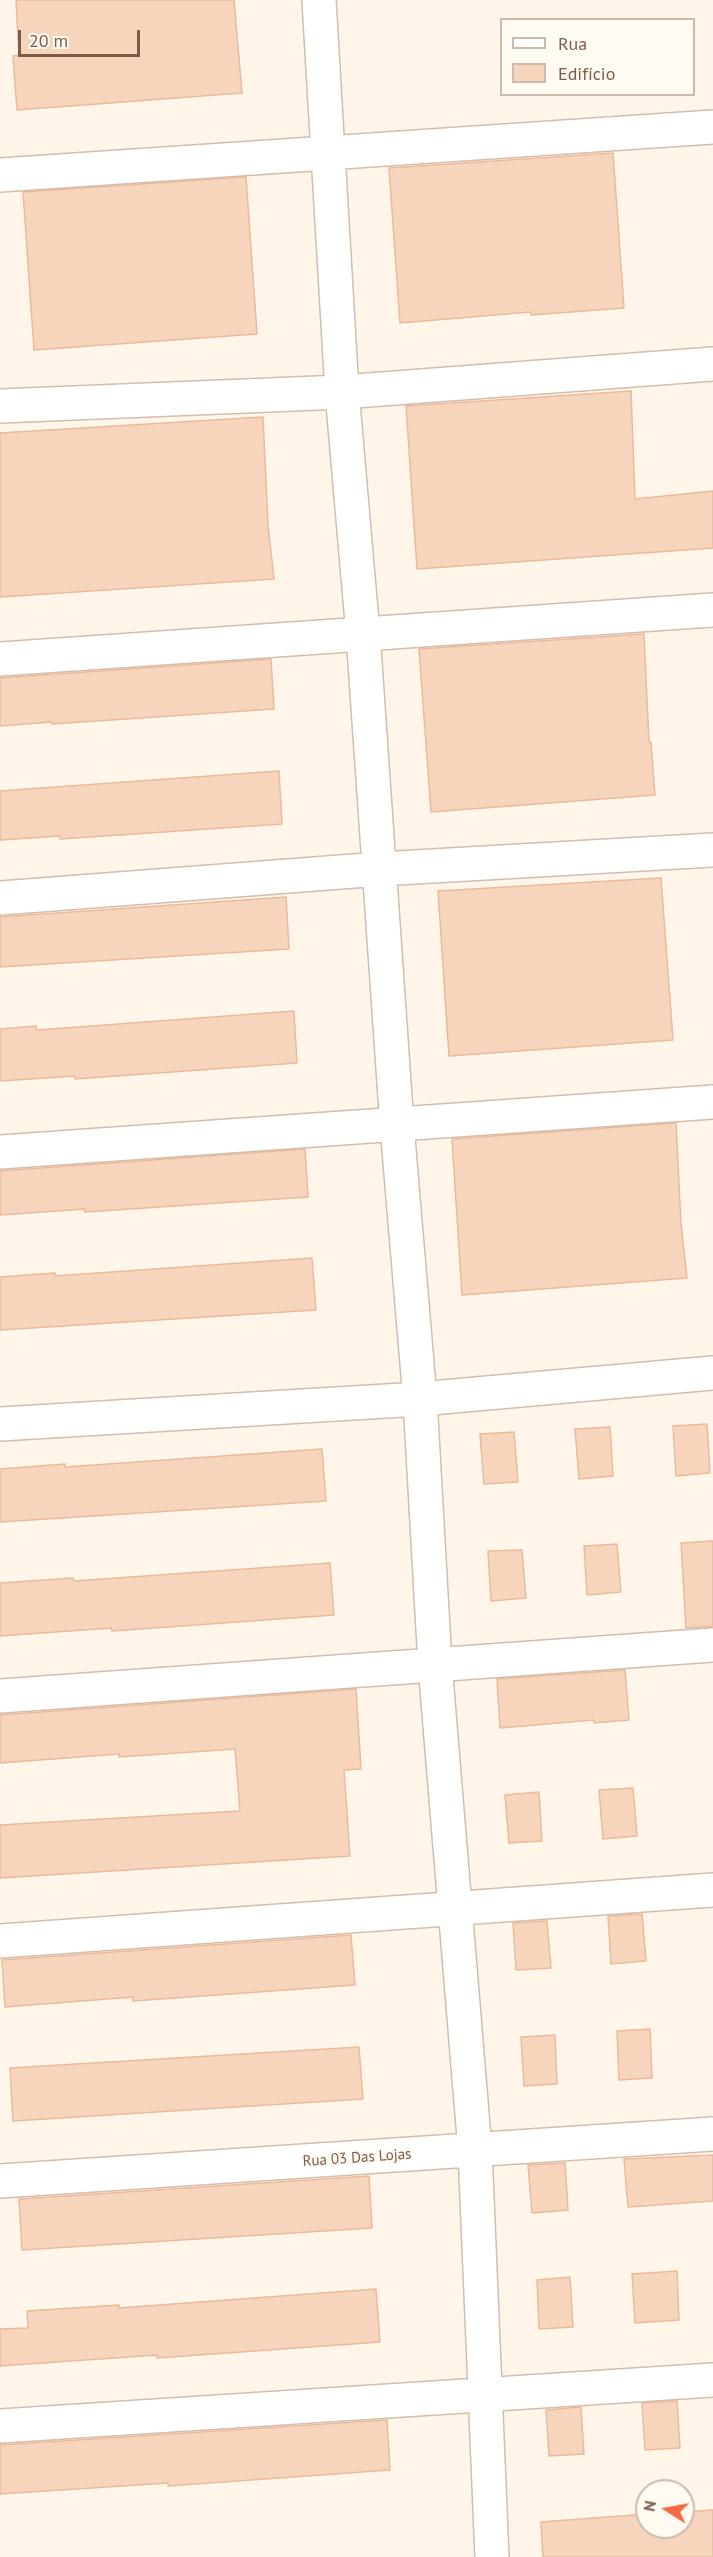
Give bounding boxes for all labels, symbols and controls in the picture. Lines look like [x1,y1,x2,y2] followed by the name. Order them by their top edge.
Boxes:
[21,18,142,56] scale bar
[500,18,695,96] legend
[29,29,68,52] text: 20 m
[558,32,587,55] text: Rua
[558,62,615,85] text: Edifício
[302,2145,412,2171] street label: Rua 03 Das Lojas
[635,2479,695,2539] north arrow
[638,2499,660,2513] text: N

